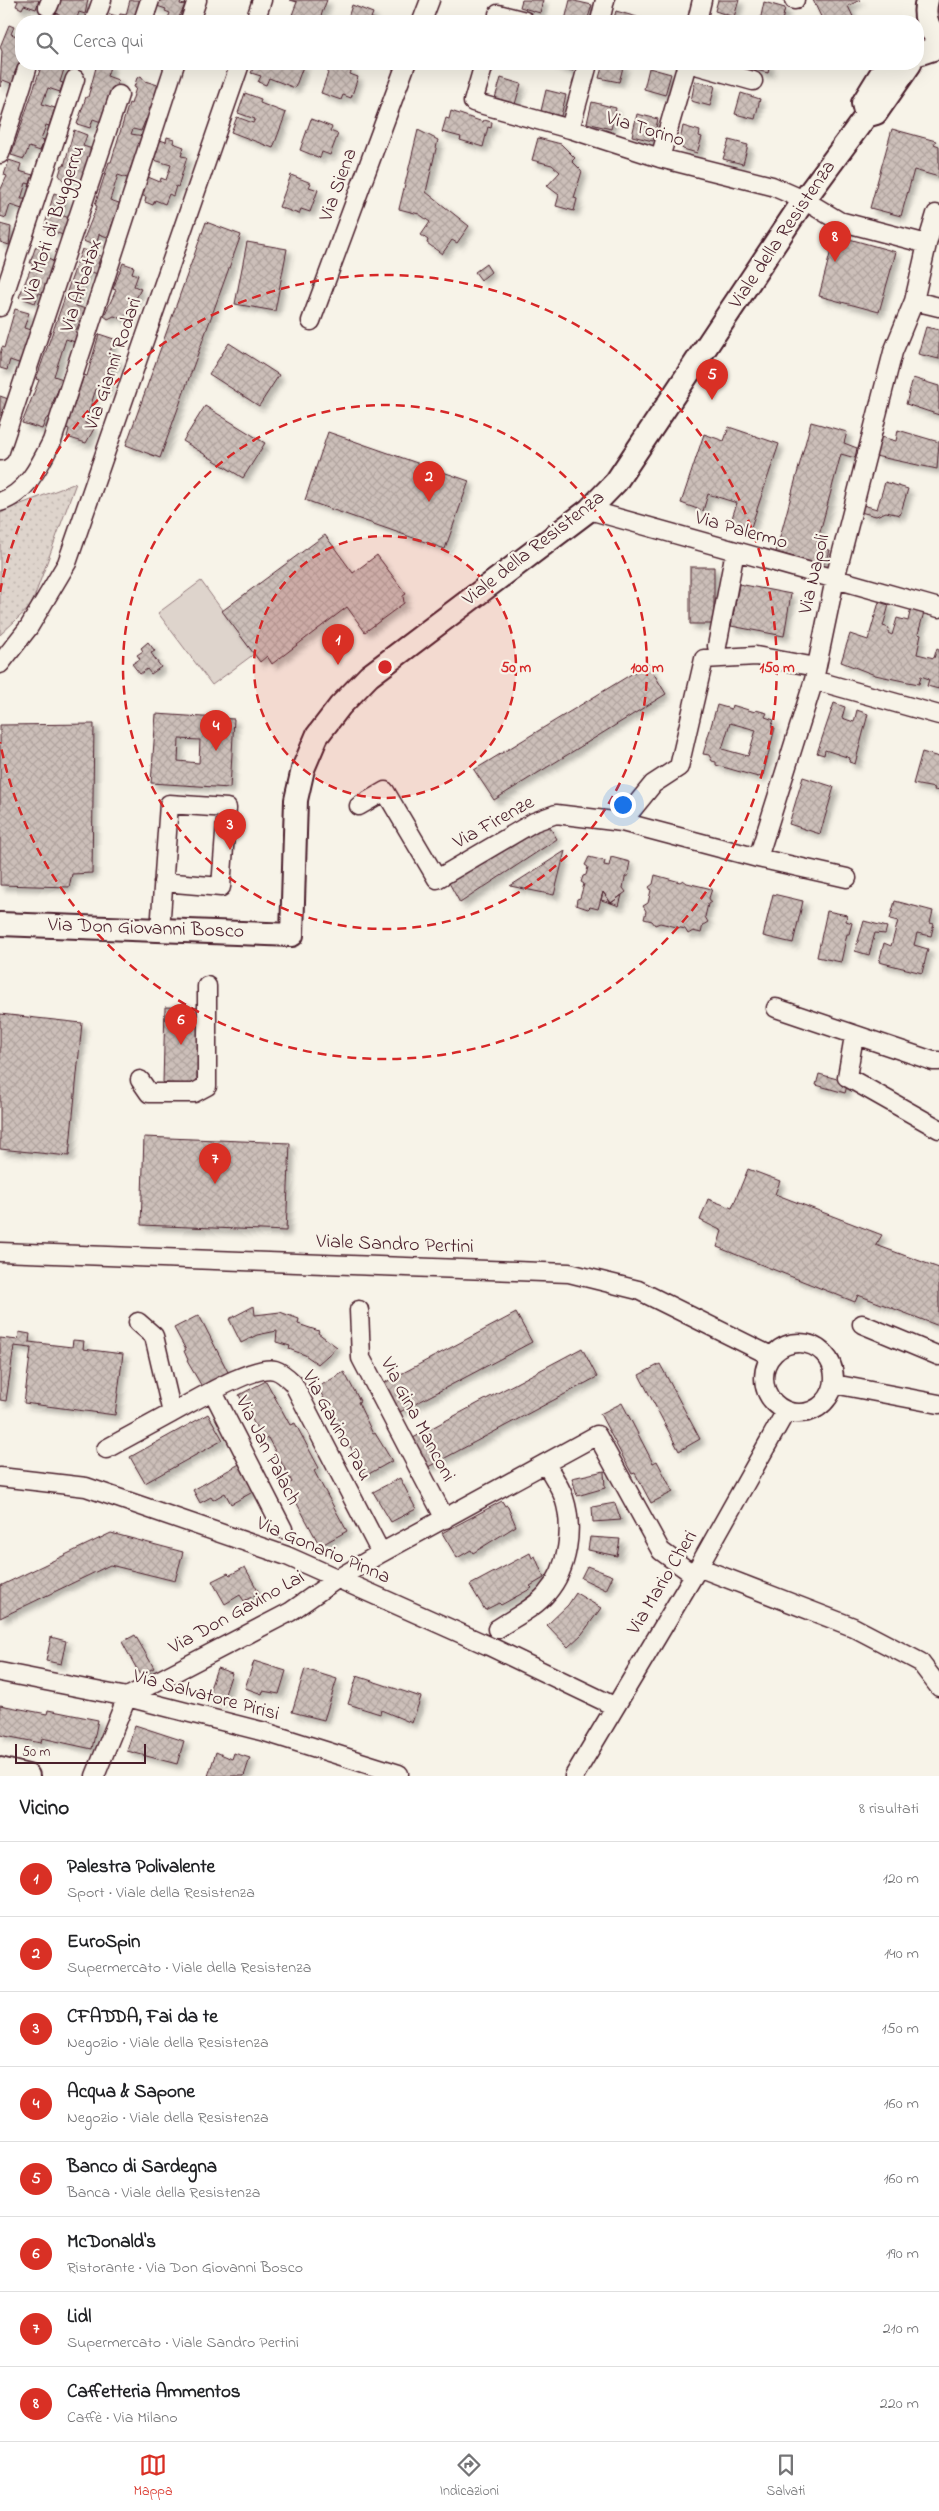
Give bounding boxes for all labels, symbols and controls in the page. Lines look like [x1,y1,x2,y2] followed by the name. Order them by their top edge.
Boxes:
[15,15,924,70] search box
[33,29,61,57] icon: search
[73,29,143,56] text: Cerca qui
[601,104,688,156] street label: Via Torino
[15,142,94,307] street label: Via Moti di Buggerru
[312,144,366,227] street label: Via Siena
[722,155,844,316] street label: Viale della Resistenza
[819,221,851,262] pin: 8
[53,236,111,337] street label: Via Arbatax
[77,294,150,435] street label: Via Gianni Rodari
[696,359,728,400] pin: 5
[413,461,445,502] pin: 2
[456,484,611,614] street label: Viale della Resistenza
[690,504,791,558] street label: Via Palermo
[791,531,838,618] street label: Via Napoli
[322,624,354,665] pin: 1
[501,657,532,679] text: 50 m
[630,657,664,679] text: 100 m
[759,657,795,679] text: 150 m
[376,658,394,676] centre of rings
[200,710,232,751] pin: 4
[447,789,540,858] street label: Via Firenze
[610,792,636,818] your location
[214,809,246,850] pin: 3
[46,911,245,947] street label: Via Don Giovanni Bosco
[165,1004,197,1045] pin: 6
[199,1143,231,1184] pin: 7
[315,1228,474,1262] street label: Viale Sandro Pertini
[372,1352,462,1487] street label: Via Gina Manconi
[293,1365,378,1487] street label: Via Gavino Pau
[227,1391,307,1511] street label: Via Jan Palach
[251,1509,395,1592] street label: Via Gonario Pinna
[620,1525,706,1642] street label: Via Mario Cheri
[163,1564,310,1663] street label: Via Don Gavino Lai
[129,1662,282,1729] street label: Via Salvatore Pirisi
[15,1741,146,1764] scale bar
[22,1742,50,1763] text: 50 m
[20,1794,69,1824] text: Vicino
[859,1797,919,1821] text: 8 risultati
[67,1854,215,1881] text: Palestra Polivalente
[33,1867,39,1891] text: 1
[883,1867,919,1891] text: 120 m
[67,1881,255,1905] text: Sport · Viale della Resistenza
[67,1929,140,1956] text: EuroSpin
[32,1942,40,1966] text: 2
[884,1942,919,1966] text: 140 m
[67,1956,311,1980] text: Supermercato · Viale della Resistenza
[67,2004,218,2031] text: CFADDA, Fai da te
[33,2017,39,2041] text: 3
[881,2017,919,2041] text: 150 m
[67,2031,269,2055] text: Negozio · Viale della Resistenza
[67,2079,195,2106] text: Acqua & Sapone
[33,2092,39,2116] text: 4
[884,2092,919,2116] text: 160 m
[67,2106,269,2130] text: Negozio · Viale della Resistenza
[67,2154,217,2181] text: Banco di Sardegna
[31,2167,41,2191] text: 5
[884,2167,919,2191] text: 160 m
[67,2181,260,2205] text: Banca · Viale della Resistenza
[67,2229,156,2256] text: McDonald's
[32,2242,40,2266] text: 6
[886,2242,919,2266] text: 190 m
[67,2256,303,2280] text: Ristorante · Via Don Giovanni Bosco
[67,2304,91,2331] text: Lidl
[33,2317,39,2341] text: 7
[883,2317,919,2341] text: 210 m
[67,2331,299,2355] text: Supermercato · Viale Sandro Pertini
[67,2379,240,2406] text: Caffetteria Ammentos
[33,2392,39,2416] text: 8
[880,2392,919,2416] text: 220 m
[67,2406,178,2430] text: Caffè · Via Milano
[134,2451,172,2502] tab: Mappa
[440,2451,499,2502] tab: Indicazioni
[766,2451,805,2502] tab: Salvati

